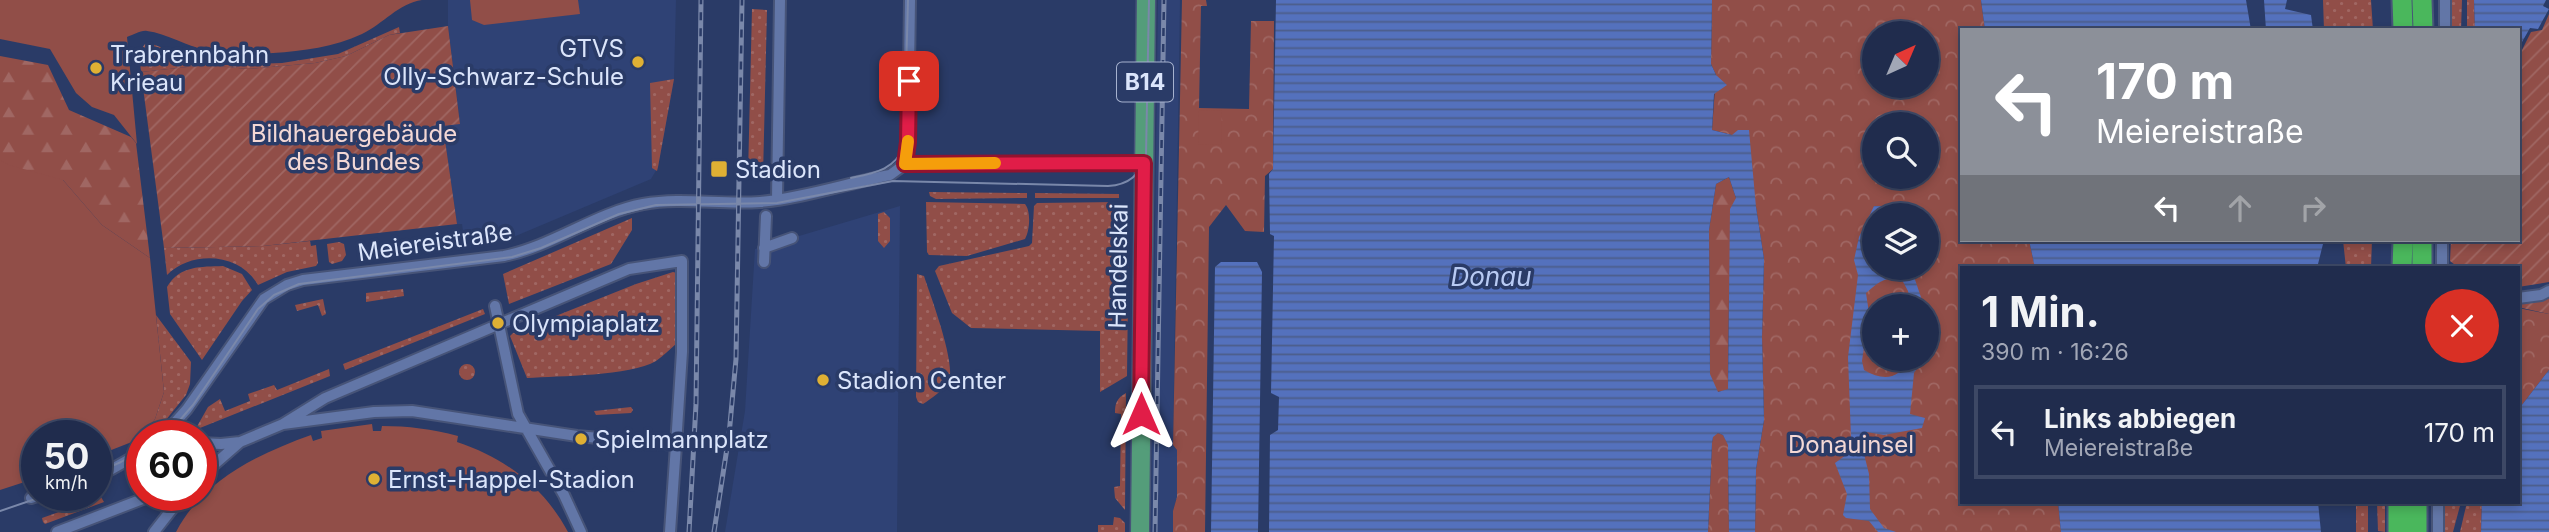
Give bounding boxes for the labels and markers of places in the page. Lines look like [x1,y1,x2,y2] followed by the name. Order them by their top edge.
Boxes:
[383,34,624,91] place label: GTVS Olly-Schwarz-Schule
[110,40,269,97] place label: Trabrennbahn Krieau
[879,51,939,111] pin
[630,54,646,70] marker: GTVS Olly-Schwarz-Schule
[88,60,104,76] marker: Trabrennbahn Krieau
[735,155,821,184] place label: Stadion
[709,159,729,179] marker: Stadion
[512,309,660,338] place label: Olympiaplatz
[490,315,506,331] marker: Olympiaplatz
[837,366,1006,395] place label: Stadion Center
[815,372,831,388] marker: Stadion Center
[595,425,769,454] place label: Spielmannplatz
[573,431,589,447] marker: Spielmannplatz
[388,465,635,494] place label: Ernst-Happel-Stadion
[366,471,382,487] marker: Ernst-Happel-Stadion

